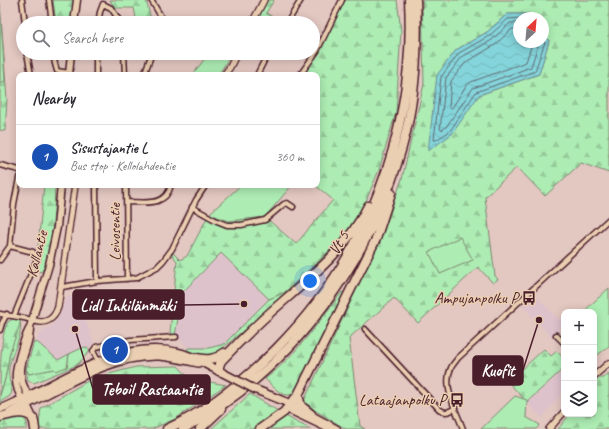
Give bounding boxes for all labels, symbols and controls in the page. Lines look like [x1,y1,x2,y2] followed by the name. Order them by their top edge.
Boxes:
[513,12,549,48] north arrow
[16,16,320,60] search box
[30,27,52,49] icon: search
[62,29,123,48] text: Search here
[32,88,75,109] text: Nearby
[70,139,148,158] text: Sisustajantie L
[42,149,48,165] text: 1
[276,149,304,165] text: 360 m
[70,158,175,174] text: Bus stop · Kellolahdentie
[105,202,125,261] street label: Leivosentie
[22,227,53,279] street label: Kallantie
[324,227,354,258] street label: Vt 5
[300,271,320,291] your location
[435,288,521,308] place label: Ampujanpolku P
[73,290,184,319] callout: Lidl Inkilänmäki
[521,290,537,306] bus stop icon: Ampujanpolku P
[80,295,178,316] text: Lidl Inkilänmäki
[561,309,597,417] map controls
[561,309,597,345] button: +
[102,335,128,365] pin: 1
[561,345,597,381] button: −
[473,356,523,385] callout: Kuofit
[481,360,517,381] text: Kuofit
[93,375,210,404] callout: Teboil Rastaantie
[102,379,204,400] text: Teboil Rastaantie
[561,381,597,417] button: layers
[359,390,449,410] place label: Lataajanpolku P
[449,392,465,408] bus stop icon: Lataajanpolku P

